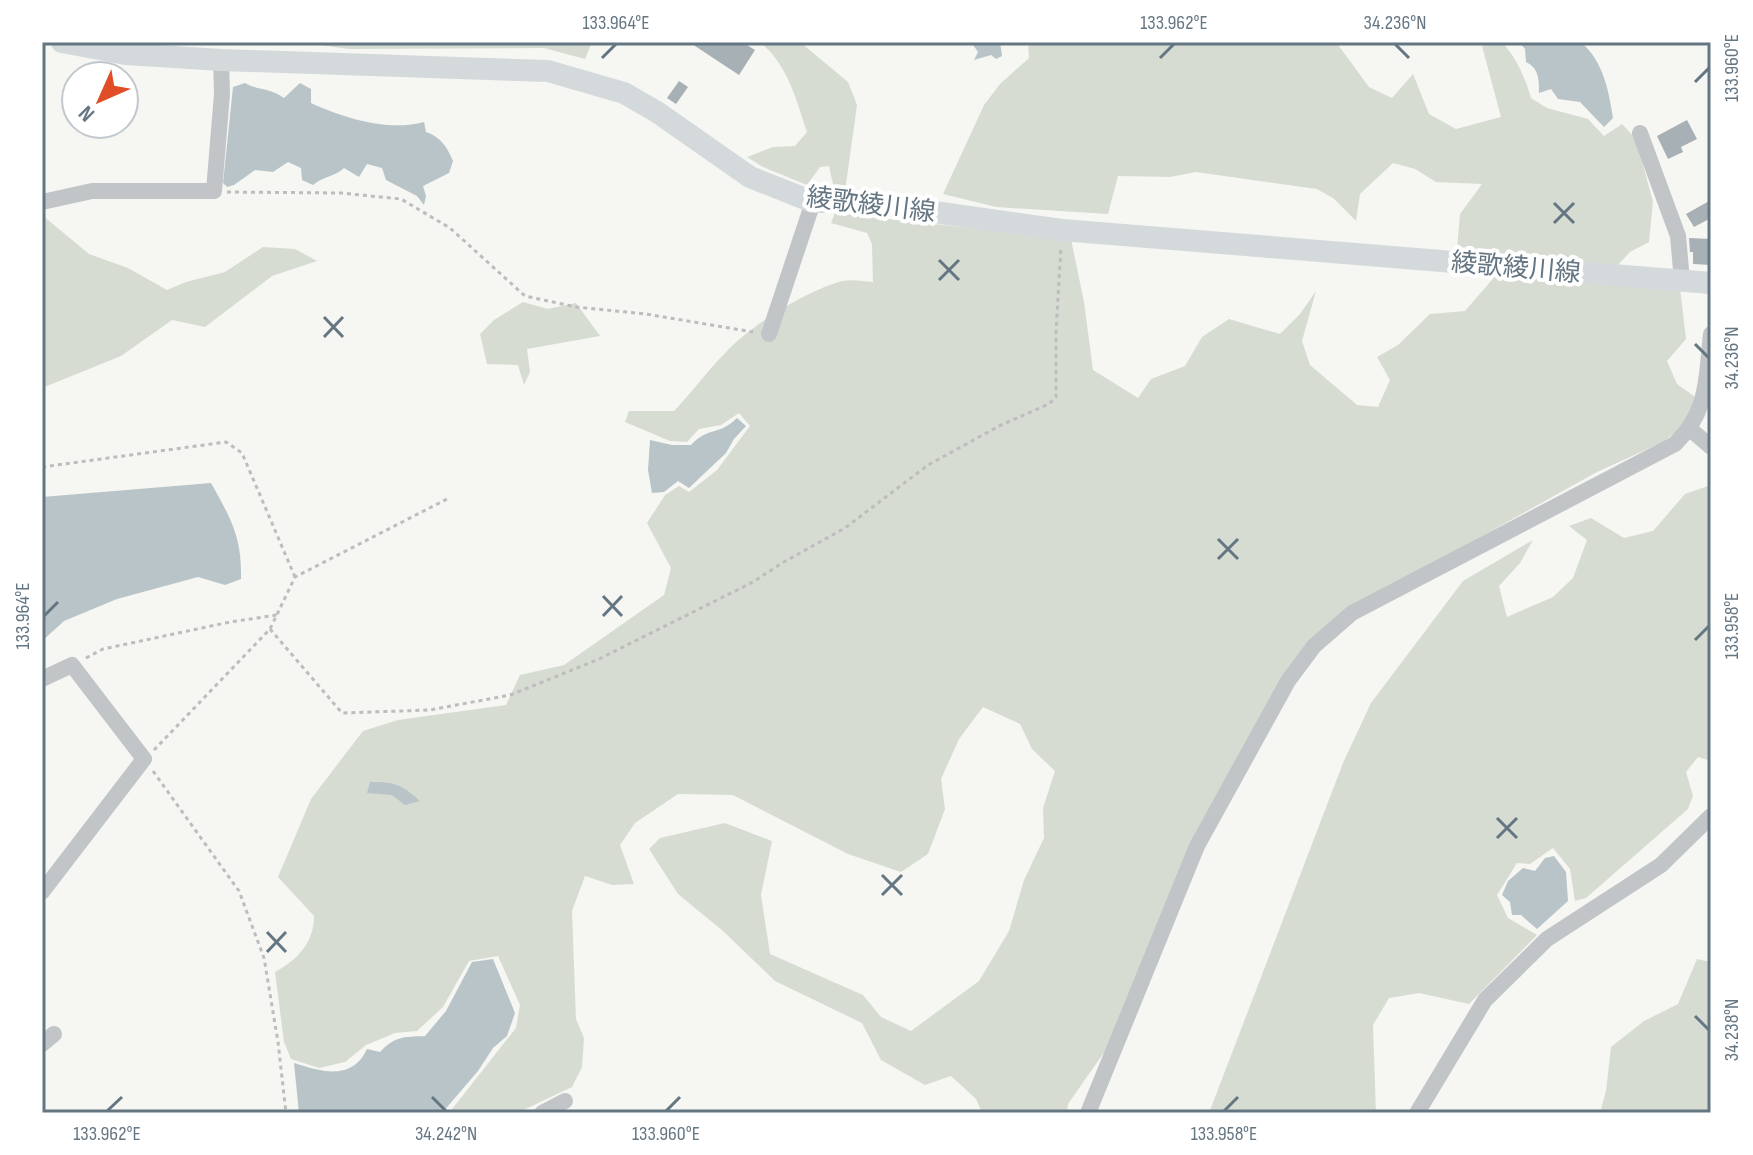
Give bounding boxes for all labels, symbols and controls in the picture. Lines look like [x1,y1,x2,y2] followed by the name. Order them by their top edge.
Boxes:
[583,11,649,35] text: 133.964°E
[1140,11,1208,35] text: 133.962°E
[1364,11,1426,35] text: 34.236°N
[1720,34,1744,102] text: 133.960°E
[60,60,140,140] north arrow
[73,99,101,127] text: N
[804,182,937,229] street label: 綾歌綾川線
[1450,247,1582,290] street label: 綾歌綾川線
[1720,327,1744,389] text: 34.236°N
[11,583,35,649] text: 133.964°E
[1720,593,1744,659] text: 133.958°E
[1720,999,1744,1061] text: 34.238°N
[73,1122,141,1146] text: 133.962°E
[415,1122,477,1146] text: 34.242°N
[632,1122,700,1146] text: 133.960°E
[1191,1122,1257,1146] text: 133.958°E

